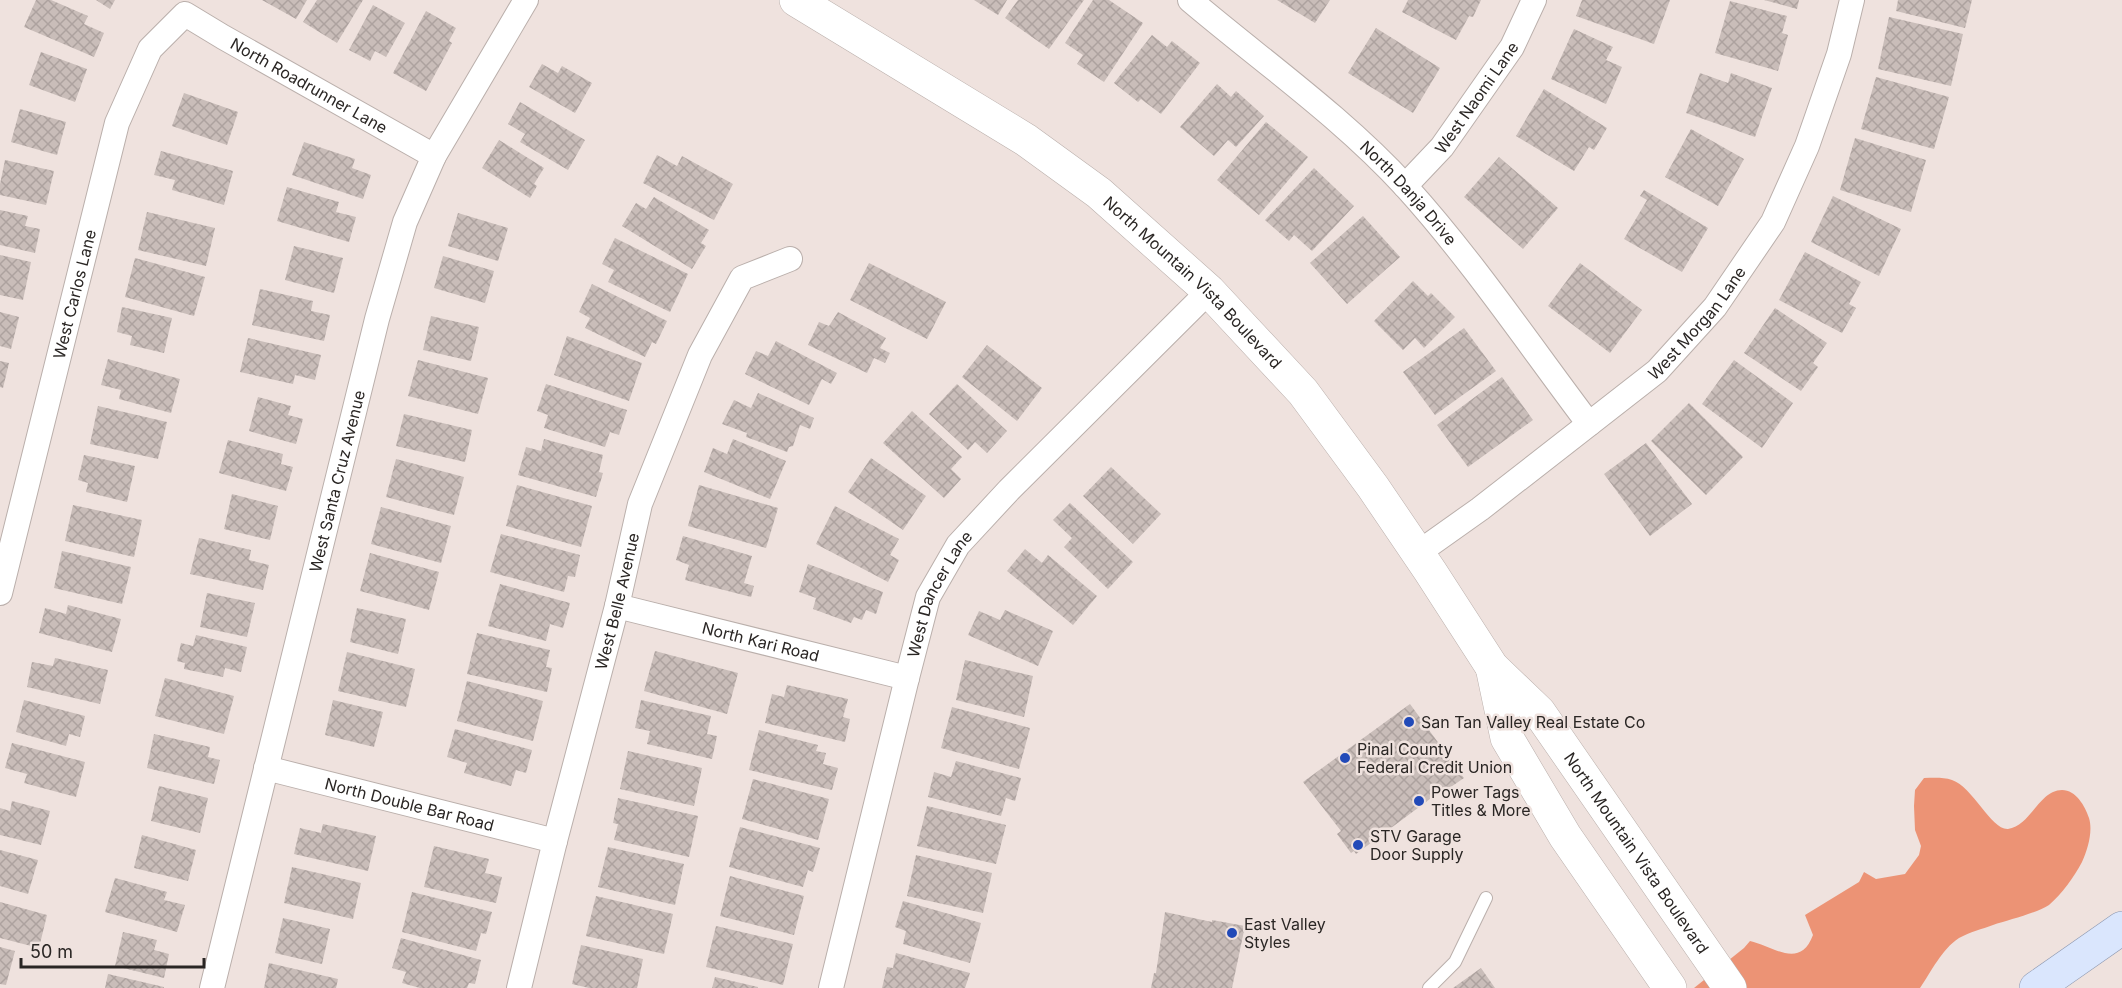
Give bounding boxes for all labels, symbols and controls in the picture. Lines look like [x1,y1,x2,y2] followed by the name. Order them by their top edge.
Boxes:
[227,33,391,138] street label: North Roadrunner Lane
[1430,38,1523,158] street label: West Naomi Lane
[1356,136,1461,249] street label: North Danja Drive
[1099,192,1286,373] street label: North Mountain Vista Boulevard
[49,227,100,361] street label: West Carlos Lane
[1644,262,1750,384] street label: West Morgan Lane
[305,388,369,574] street label: West Santa Cruz Avenue
[903,526,976,660] street label: West Dancer Lane
[591,531,643,672] street label: West Belle Avenue
[700,617,821,666] street label: North Kari Road
[1421,712,1645,732] place label: San Tan Valley Real Estate Co
[1402,715,1416,729] marker: San Tan Valley Real Estate Co
[1357,739,1512,777] place label: Pinal County Federal Credit Union
[1560,748,1713,957] street label: North Mountain Vista Boulevard
[1338,751,1352,765] marker: Pinal County Federal Credit Union
[323,773,496,835] street label: North Double Bar Road
[1431,782,1531,820] place label: Power Tags Titles & More
[1412,794,1426,808] marker: Power Tags Titles & More
[1370,826,1464,864] place label: STV Garage Door Supply
[1351,838,1365,852] marker: STV Garage Door Supply
[1244,914,1326,952] place label: East Valley Styles
[1225,926,1239,940] marker: East Valley Styles
[21,931,204,969] scale bar
[30,941,73,962] text: 50 m

